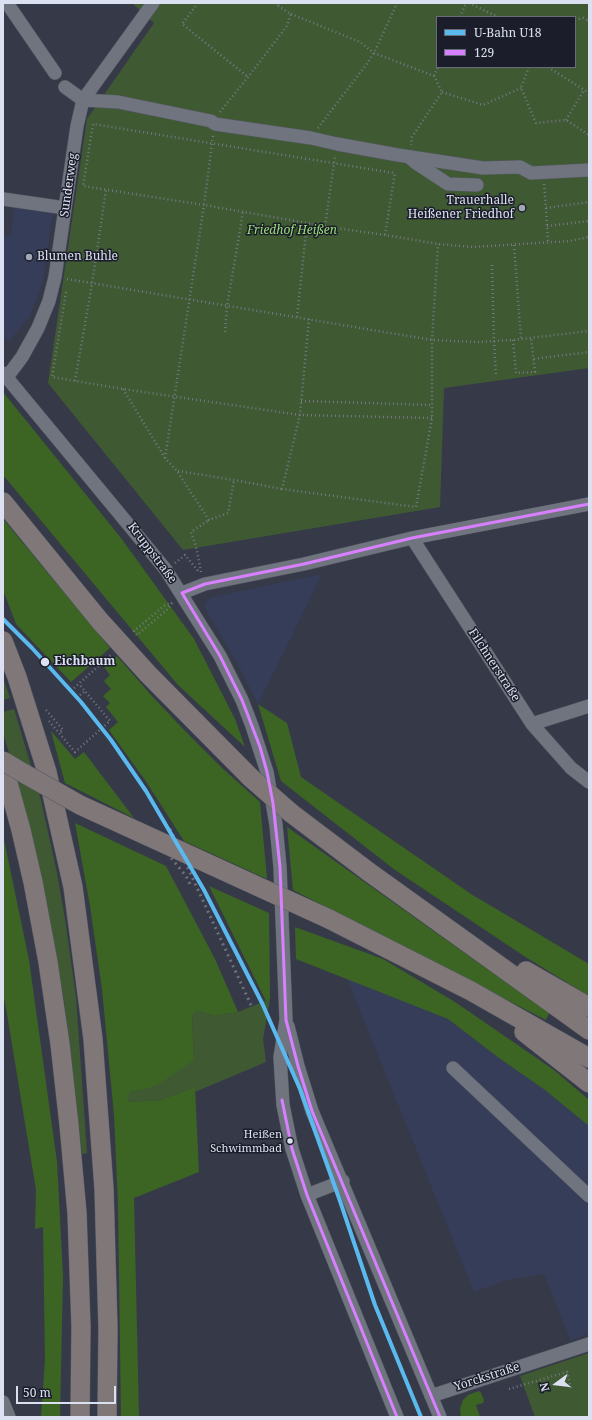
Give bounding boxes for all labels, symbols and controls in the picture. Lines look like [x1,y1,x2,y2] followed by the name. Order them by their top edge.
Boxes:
[436,16,576,68] legend
[474,24,541,41] text: U-Bahn U18
[474,44,494,61] text: 129
[57,152,81,218] street label: Sunderweg
[408,194,514,222] place label: Trauerhalle Heißener Friedhof
[517,203,527,213] marker: Trauerhalle Heißener Friedhof
[247,224,337,238] park label: Friedhof Heißen
[37,250,118,264] place label: Blumen Buhle
[24,252,34,262] marker: Blumen Buhle
[124,520,180,586] street label: Kruppstraße
[465,626,523,704] street label: Filchnerstraße
[54,655,115,669] place label: Eichbaum
[39,656,51,668] marker: Eichbaum
[210,1128,282,1154] place label: Heißen Schwimmbad
[285,1136,295,1146] marker: Heißen Schwimmbad
[452,1360,522,1394] street label: Yorckstraße
[536,1364,576,1404] north arrow
[18,1378,118,1404] scale bar
[536,1381,552,1393] text: N
[23,1384,51,1401] text: 50 m

